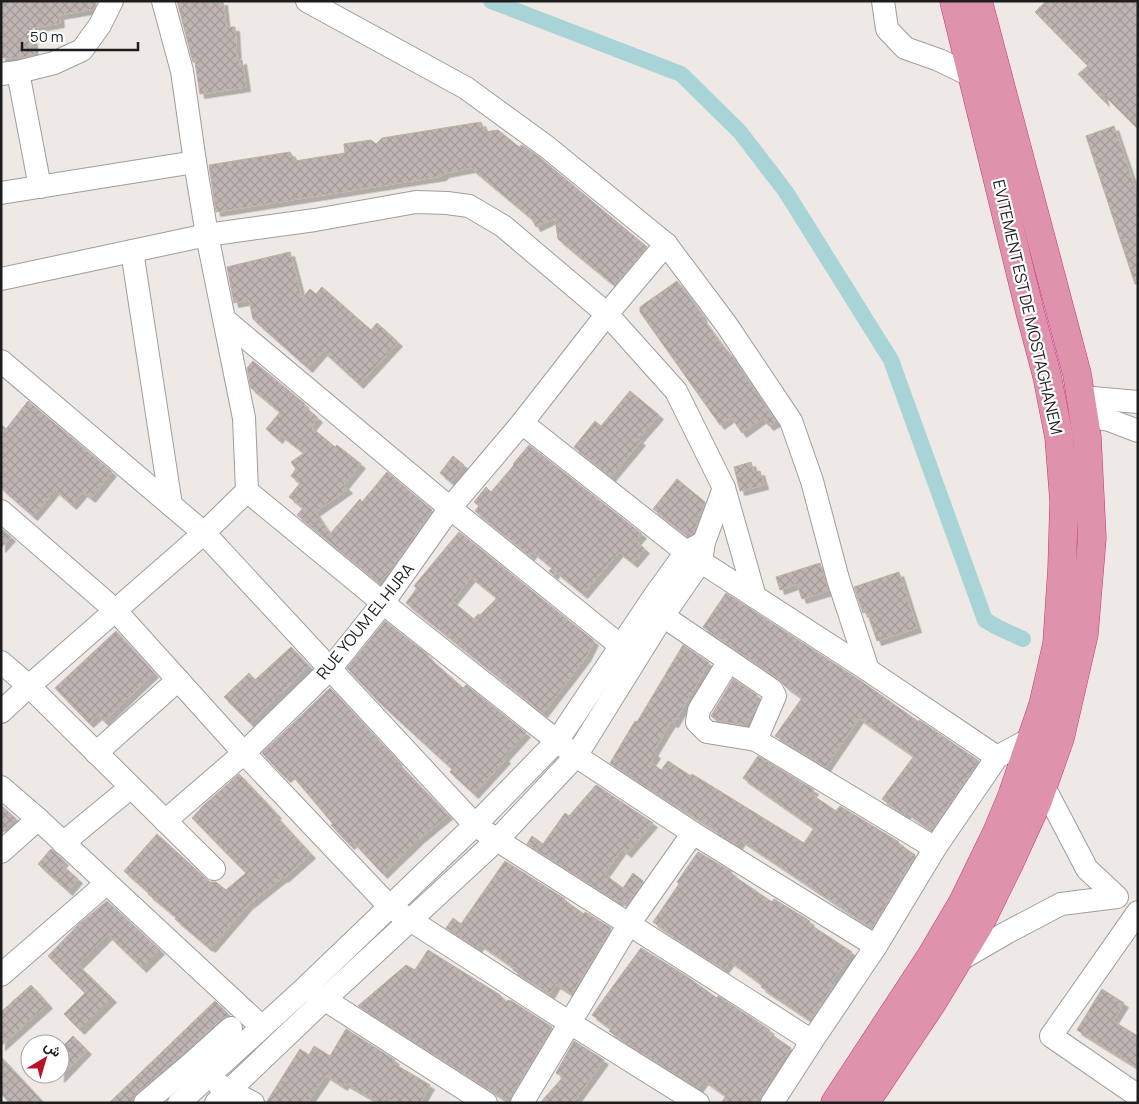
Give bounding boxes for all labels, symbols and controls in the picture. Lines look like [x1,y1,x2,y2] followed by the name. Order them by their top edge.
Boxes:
[22,20,139,52] scale bar
[30,26,64,47] text: 50 m
[988,178,1068,436] street label: EVITEMENT EST DE MOSTAGHANEM
[311,558,419,684] street label: RUE YOUM EL HIJRA
[20,1034,70,1084] north arrow
[41,1036,66,1061] text: ش

